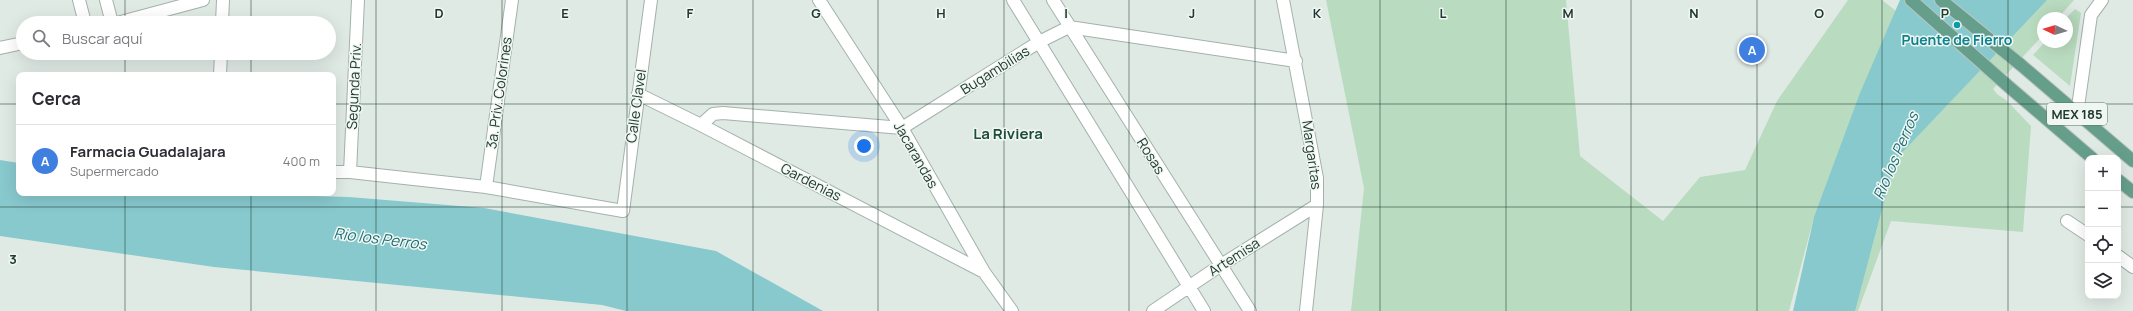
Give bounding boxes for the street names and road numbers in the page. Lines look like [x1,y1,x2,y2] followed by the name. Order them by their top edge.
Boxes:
[481,36,516,150] street label: 3a. Priv. Colorines
[957,41,1033,98] street label: Bugambilias
[342,42,365,130] street label: Segunda Priv.
[621,68,650,144] street label: Calle Clavel
[2047,103,2107,125] road number: MEX 185
[890,118,943,192] street label: Jacarandas
[1298,119,1327,191] street label: Margaritas
[1133,134,1170,178] street label: Rosas
[778,158,845,205] street label: Gardenias
[1204,233,1263,280] street label: Artemisa

